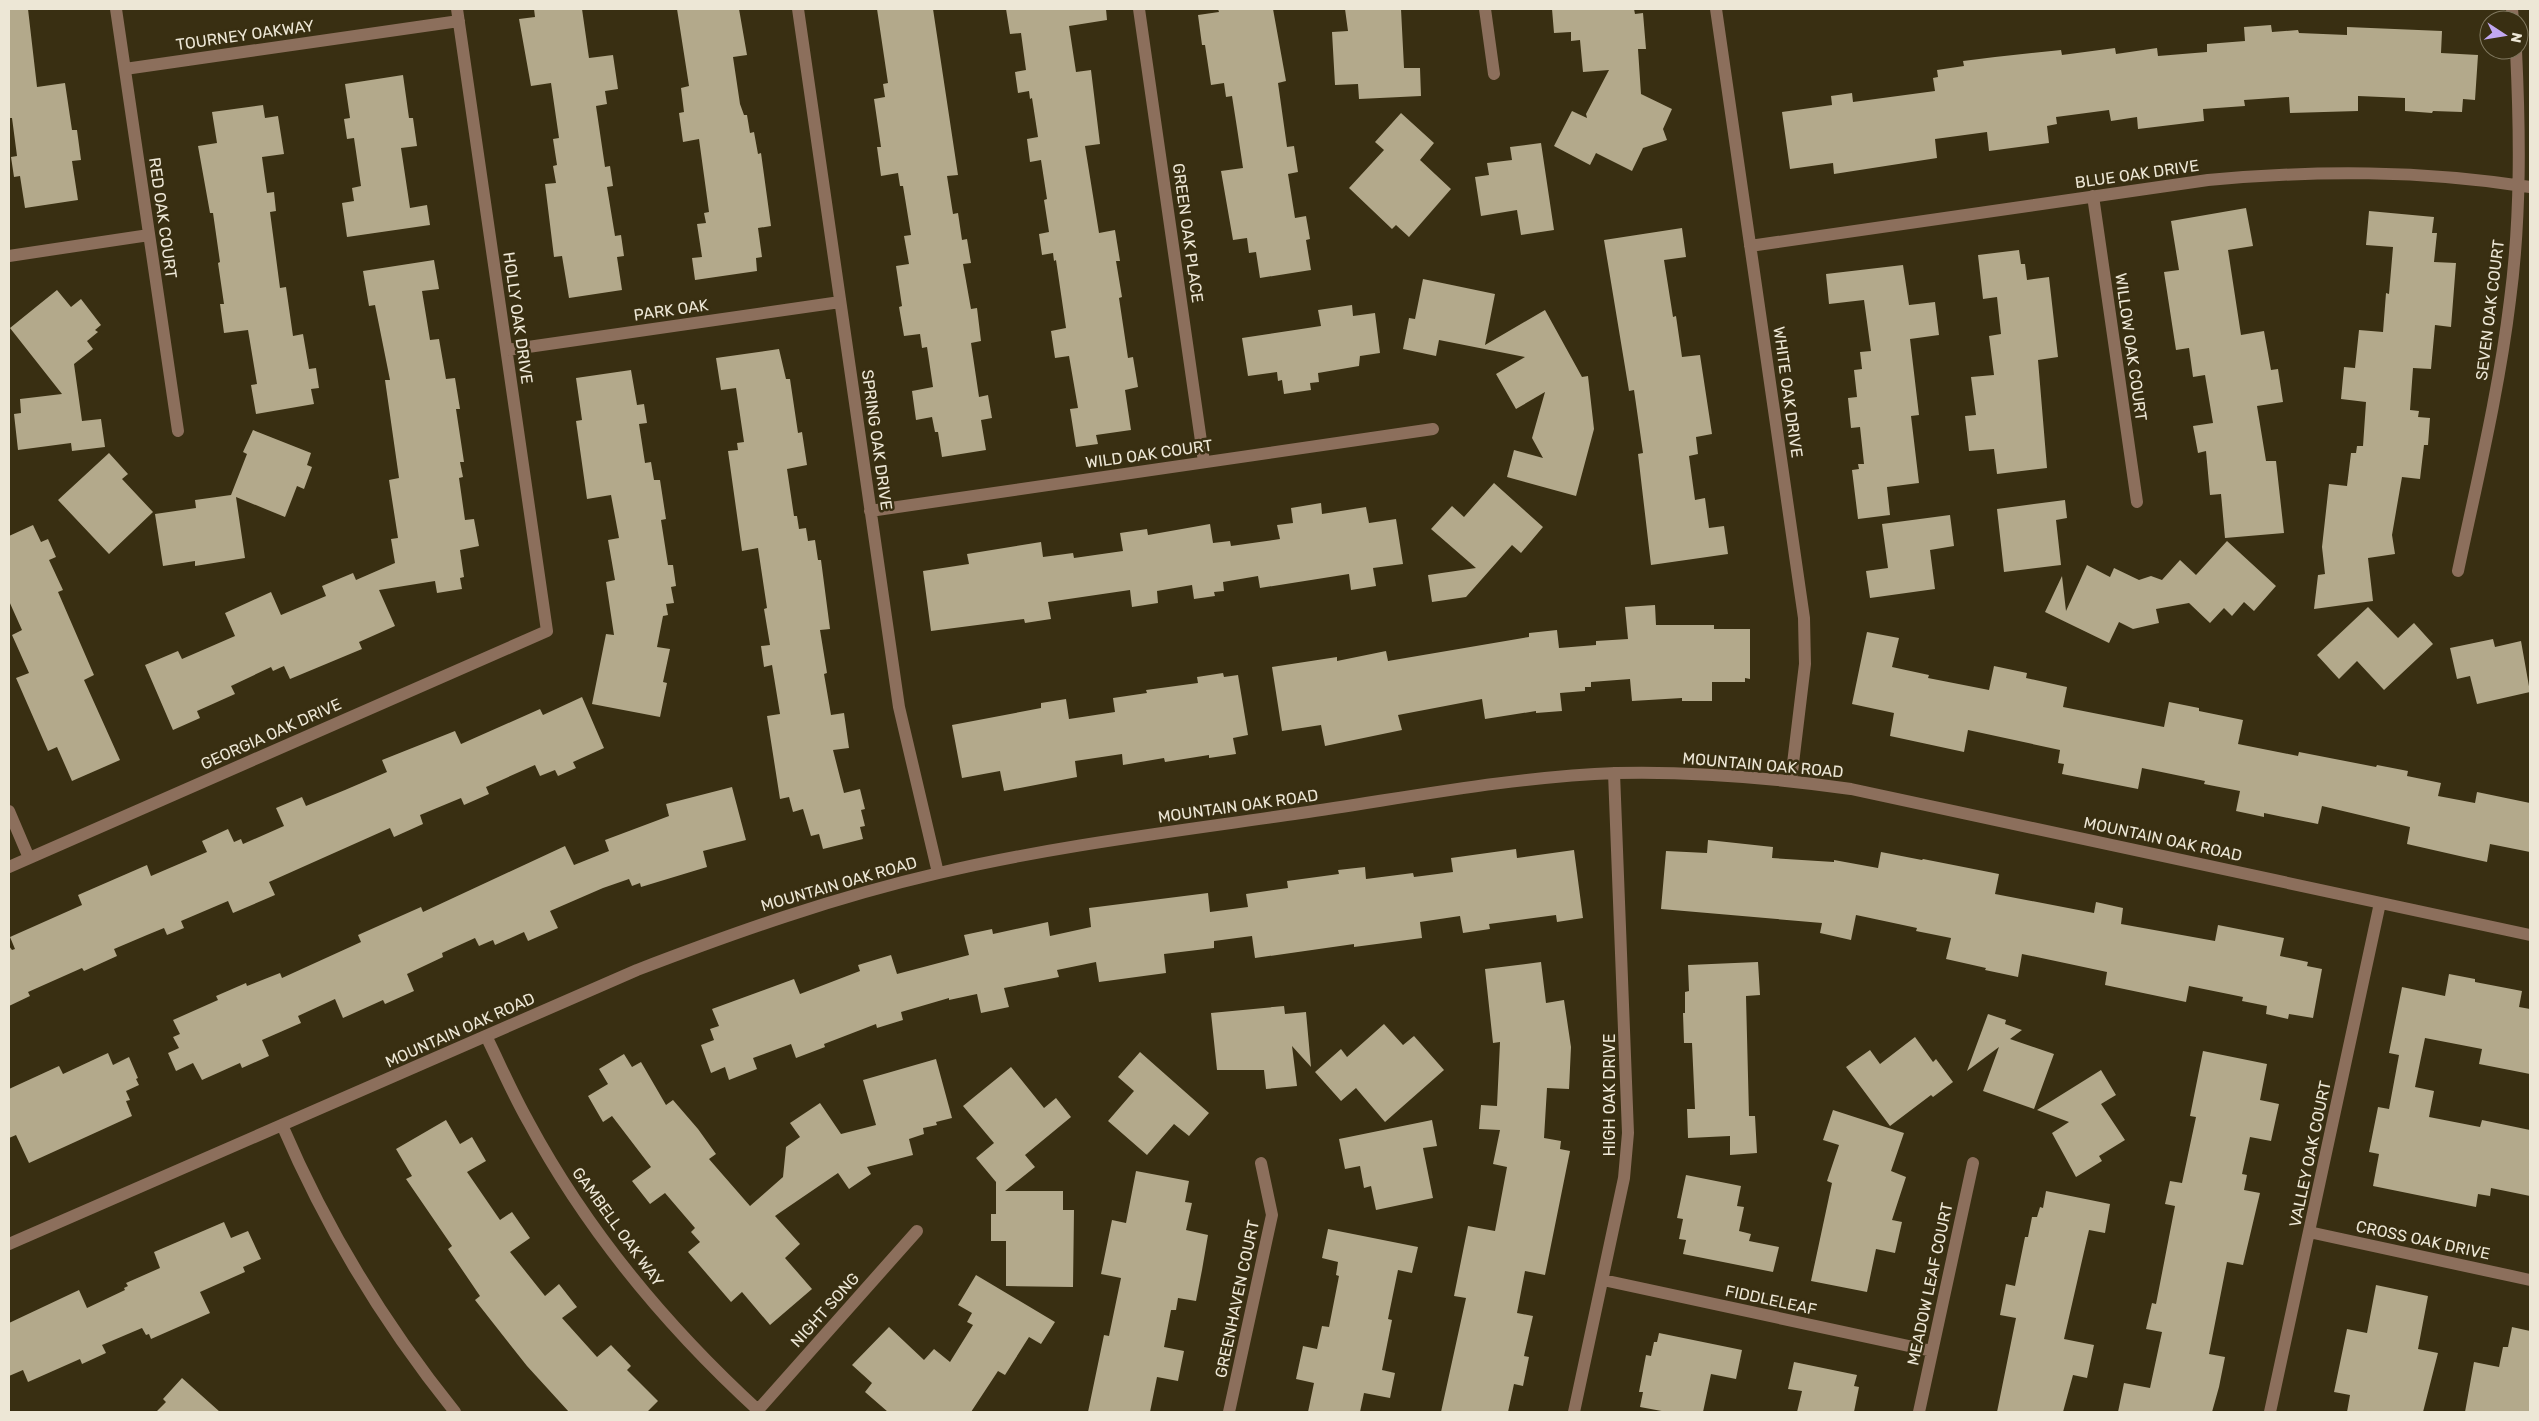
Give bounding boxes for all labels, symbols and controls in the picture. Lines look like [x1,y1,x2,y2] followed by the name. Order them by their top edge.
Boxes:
[2479,10,2529,60] north arrow
[175,16,315,54] street label: TOURNEY OAKWAY
[2507,31,2526,44] text: N
[145,156,181,280] street label: RED OAK COURT
[2074,156,2200,192] street label: BLUE OAK DRIVE
[1169,162,1207,304] street label: GREEN OAK PLACE
[2472,238,2508,382] street label: SEVEN OAK COURT
[499,251,537,385] street label: HOLLY OAK DRIVE
[2111,272,2151,422] street label: WILLOW OAK COURT
[632,295,710,325] street label: PARK OAK
[1769,325,1807,459] street label: WHITE OAK DRIVE
[858,368,896,512] street label: SPRING OAK DRIVE
[1084,436,1214,472] street label: WILD OAK COURT
[198,694,344,774] street label: GEORGIA OAK DRIVE
[1682,748,1844,782] street label: MOUNTAIN OAK ROAD
[1157,785,1319,827] street label: MOUNTAIN OAK ROAD
[2082,813,2244,865] street label: MOUNTAIN OAK ROAD
[759,853,919,915] street label: MOUNTAIN OAK ROAD
[382,988,538,1072] street label: MOUNTAIN OAK ROAD
[1600,1034,1619,1156] street label: HIGH OAK DRIVE
[2285,1079,2335,1229] street label: VALLEY OAK COURT
[568,1164,668,1290] street label: GAMBELL OAK WAY
[1903,1201,1957,1367] street label: MEADOW LEAF COURT
[2354,1217,2492,1263] street label: CROSS OAK DRIVE
[1211,1218,1263,1380] street label: GREENHAVEN COURT
[787,1269,863,1351] street label: NIGHT SONG
[1723,1281,1819,1319] street label: FIDDLELEAF

